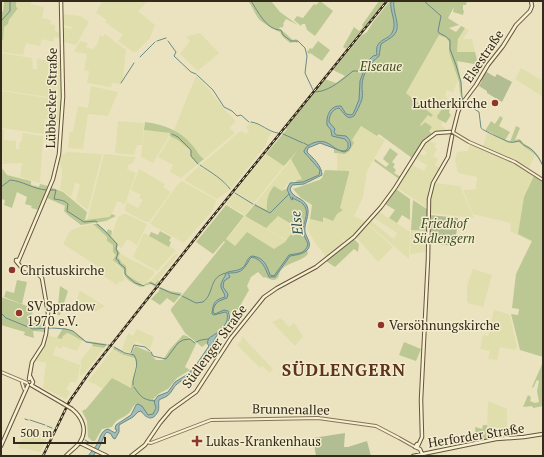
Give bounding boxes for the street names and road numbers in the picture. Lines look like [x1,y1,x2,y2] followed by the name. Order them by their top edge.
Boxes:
[459,26,507,86] street label: Elsestraße
[41,47,61,149] street label: Lübbecker Straße
[177,300,251,392] street label: Südlenger Straße
[252,399,330,419] street label: Brunnenallee
[426,418,526,452] street label: Herforder Straße

